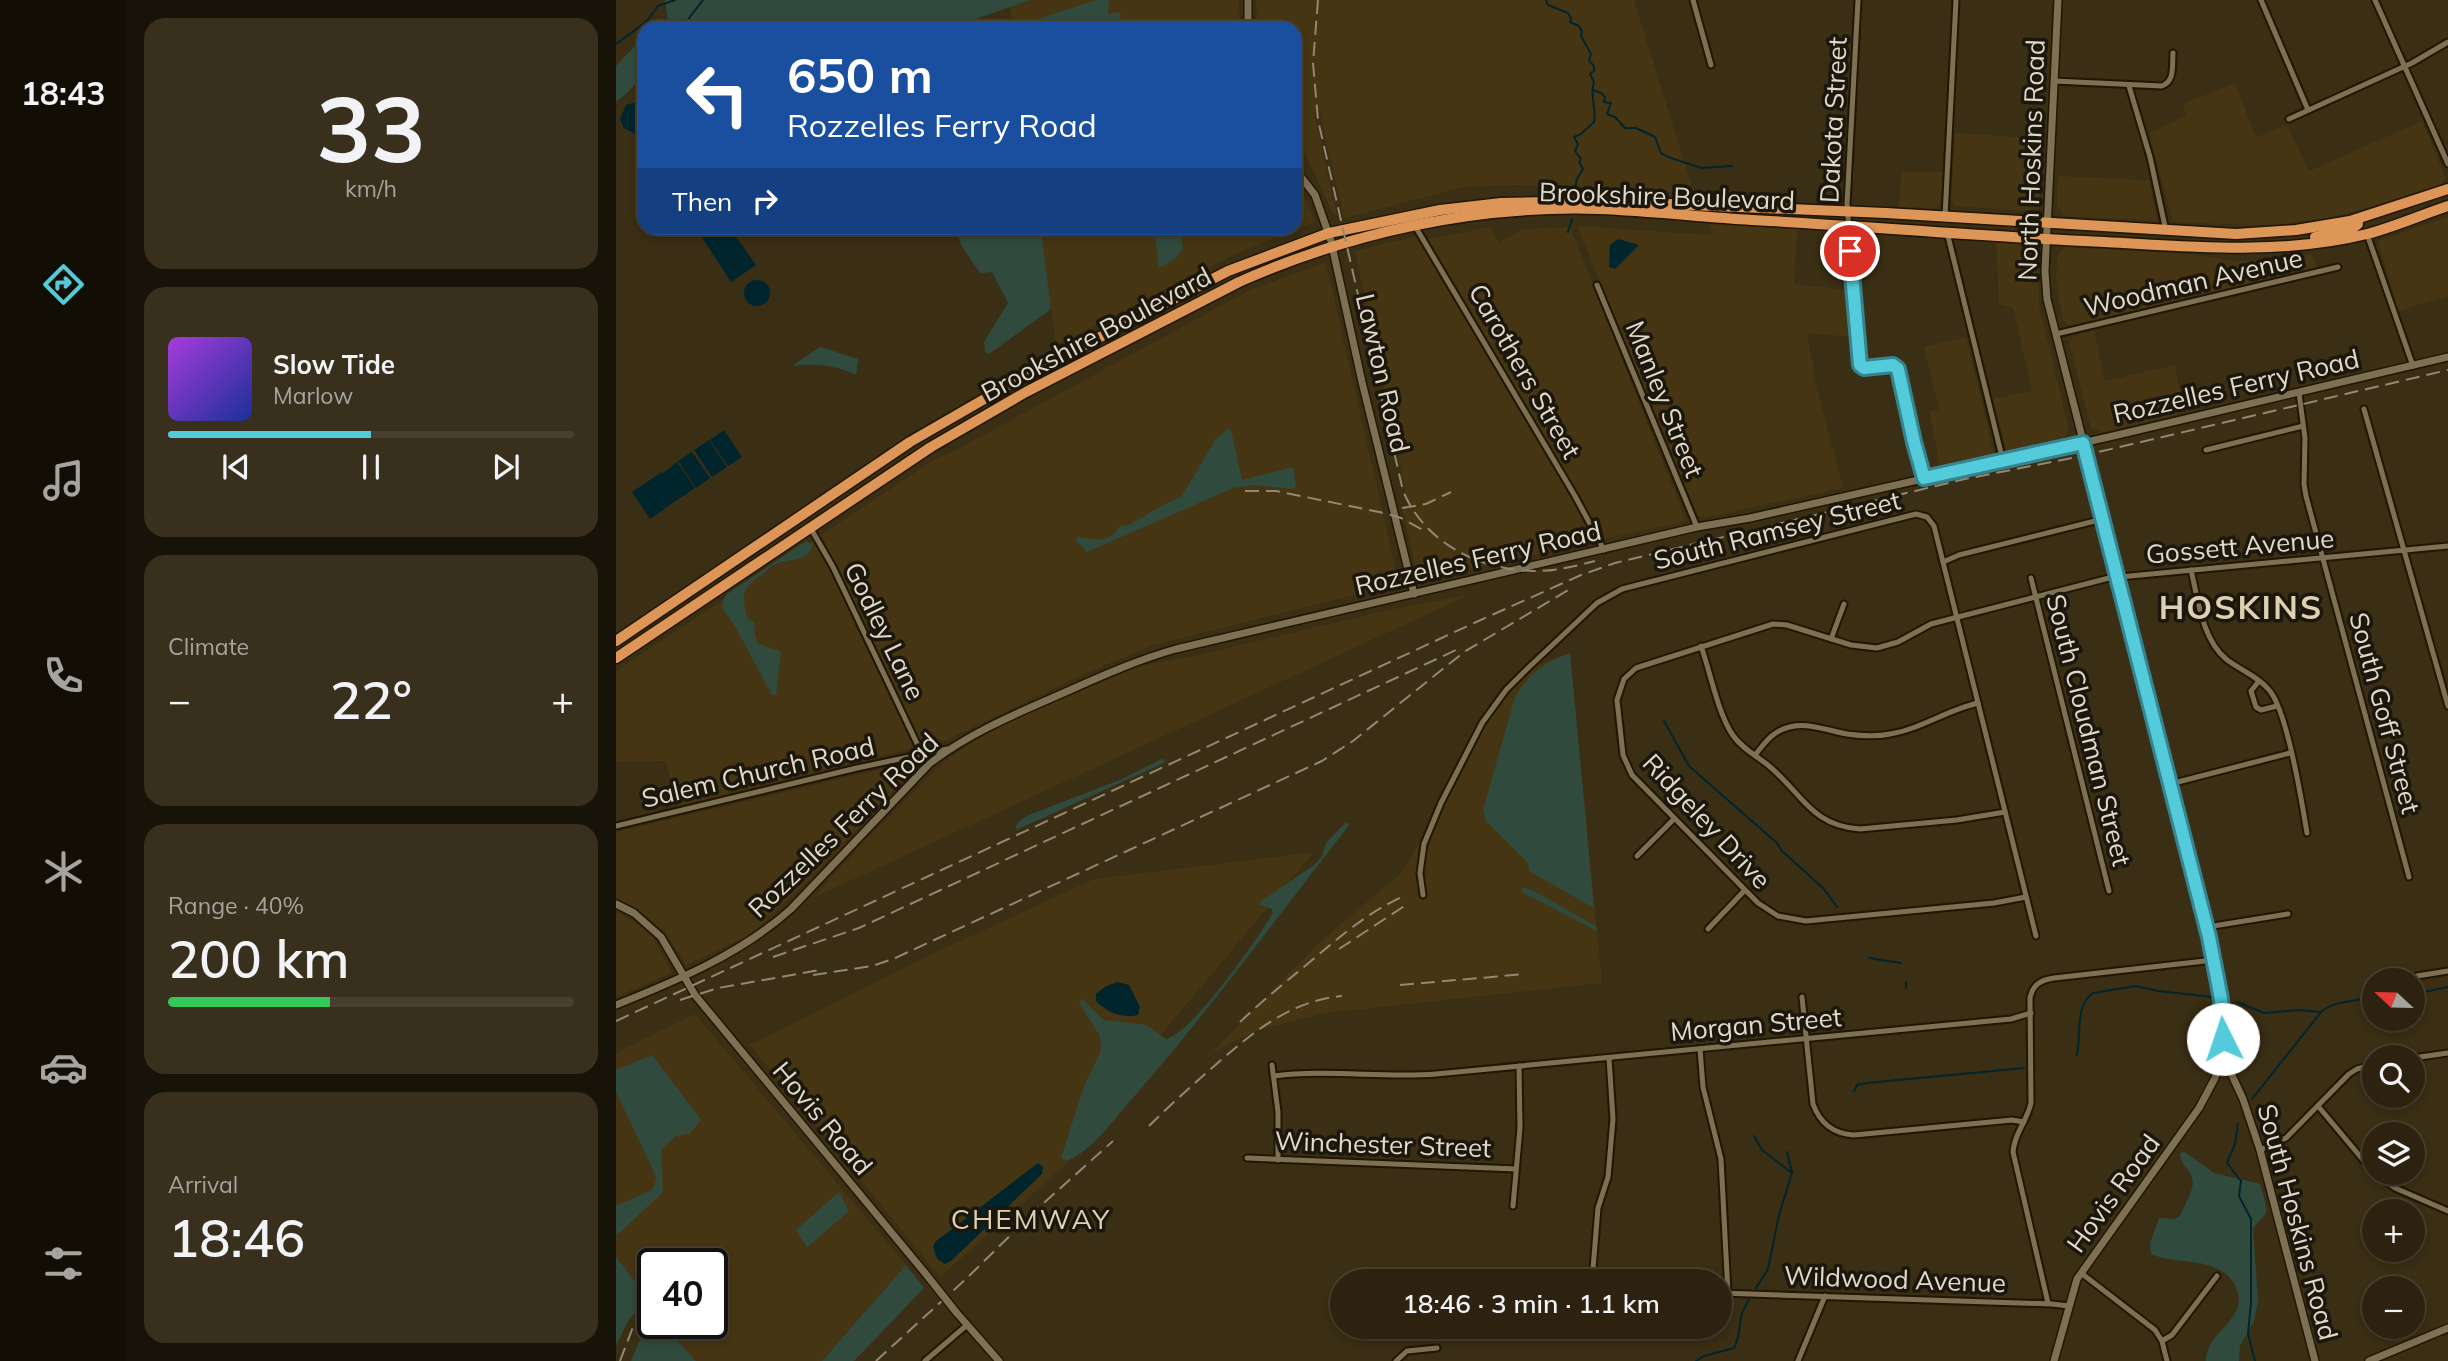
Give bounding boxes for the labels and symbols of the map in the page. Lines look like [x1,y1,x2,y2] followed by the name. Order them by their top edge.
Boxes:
[1812,36,1854,204] street label: Dakota Street
[2010,39,2052,281] street label: North Hoskins Road
[1538,175,1796,217] street label: Brookshire Boulevard
[1820,221,1880,281] pin
[2080,241,2306,323] street label: Woodman Avenue
[975,259,1217,409] street label: Brookshire Boulevard
[1462,278,1588,464] street label: Carothers Street
[1349,290,1417,456] street label: Lawton Road
[1619,316,1711,482] street label: Manley Street
[2110,342,2362,430] street label: Rozzelles Ferry Road
[1650,483,1904,577] street label: South Ramsey Street
[1352,514,1604,602] street label: Rozzelles Ferry Road
[2144,521,2336,571] street label: Gossett Avenue
[837,557,933,705] street label: Godley Lane
[2159,586,2323,627] district label: HOSKINS
[2039,591,2139,869] street label: South Cloudman Street
[2342,609,2428,817] street label: South Goff Street
[741,726,945,924] street label: Rozzelles Ferry Road
[638,729,878,815] street label: Salem Church Road
[1636,746,1778,896] street label: Ridgeley Drive
[2362,968,2426,1031] north arrow
[1669,1000,1843,1048] street label: Morgan Street
[2186,1002,2260,1076] position arrow
[766,1055,880,1181] street label: Hovis Road
[2251,1100,2345,1344] street label: South Hoskins Road
[1274,1124,1492,1164] street label: Winchester Street
[2059,1127,2167,1259] street label: Hovis Road
[951,1201,1111,1236] district label: CHEMWAY
[637,1248,728,1339] speed limit sign: 40
[1784,1259,2006,1299] street label: Wildwood Avenue

